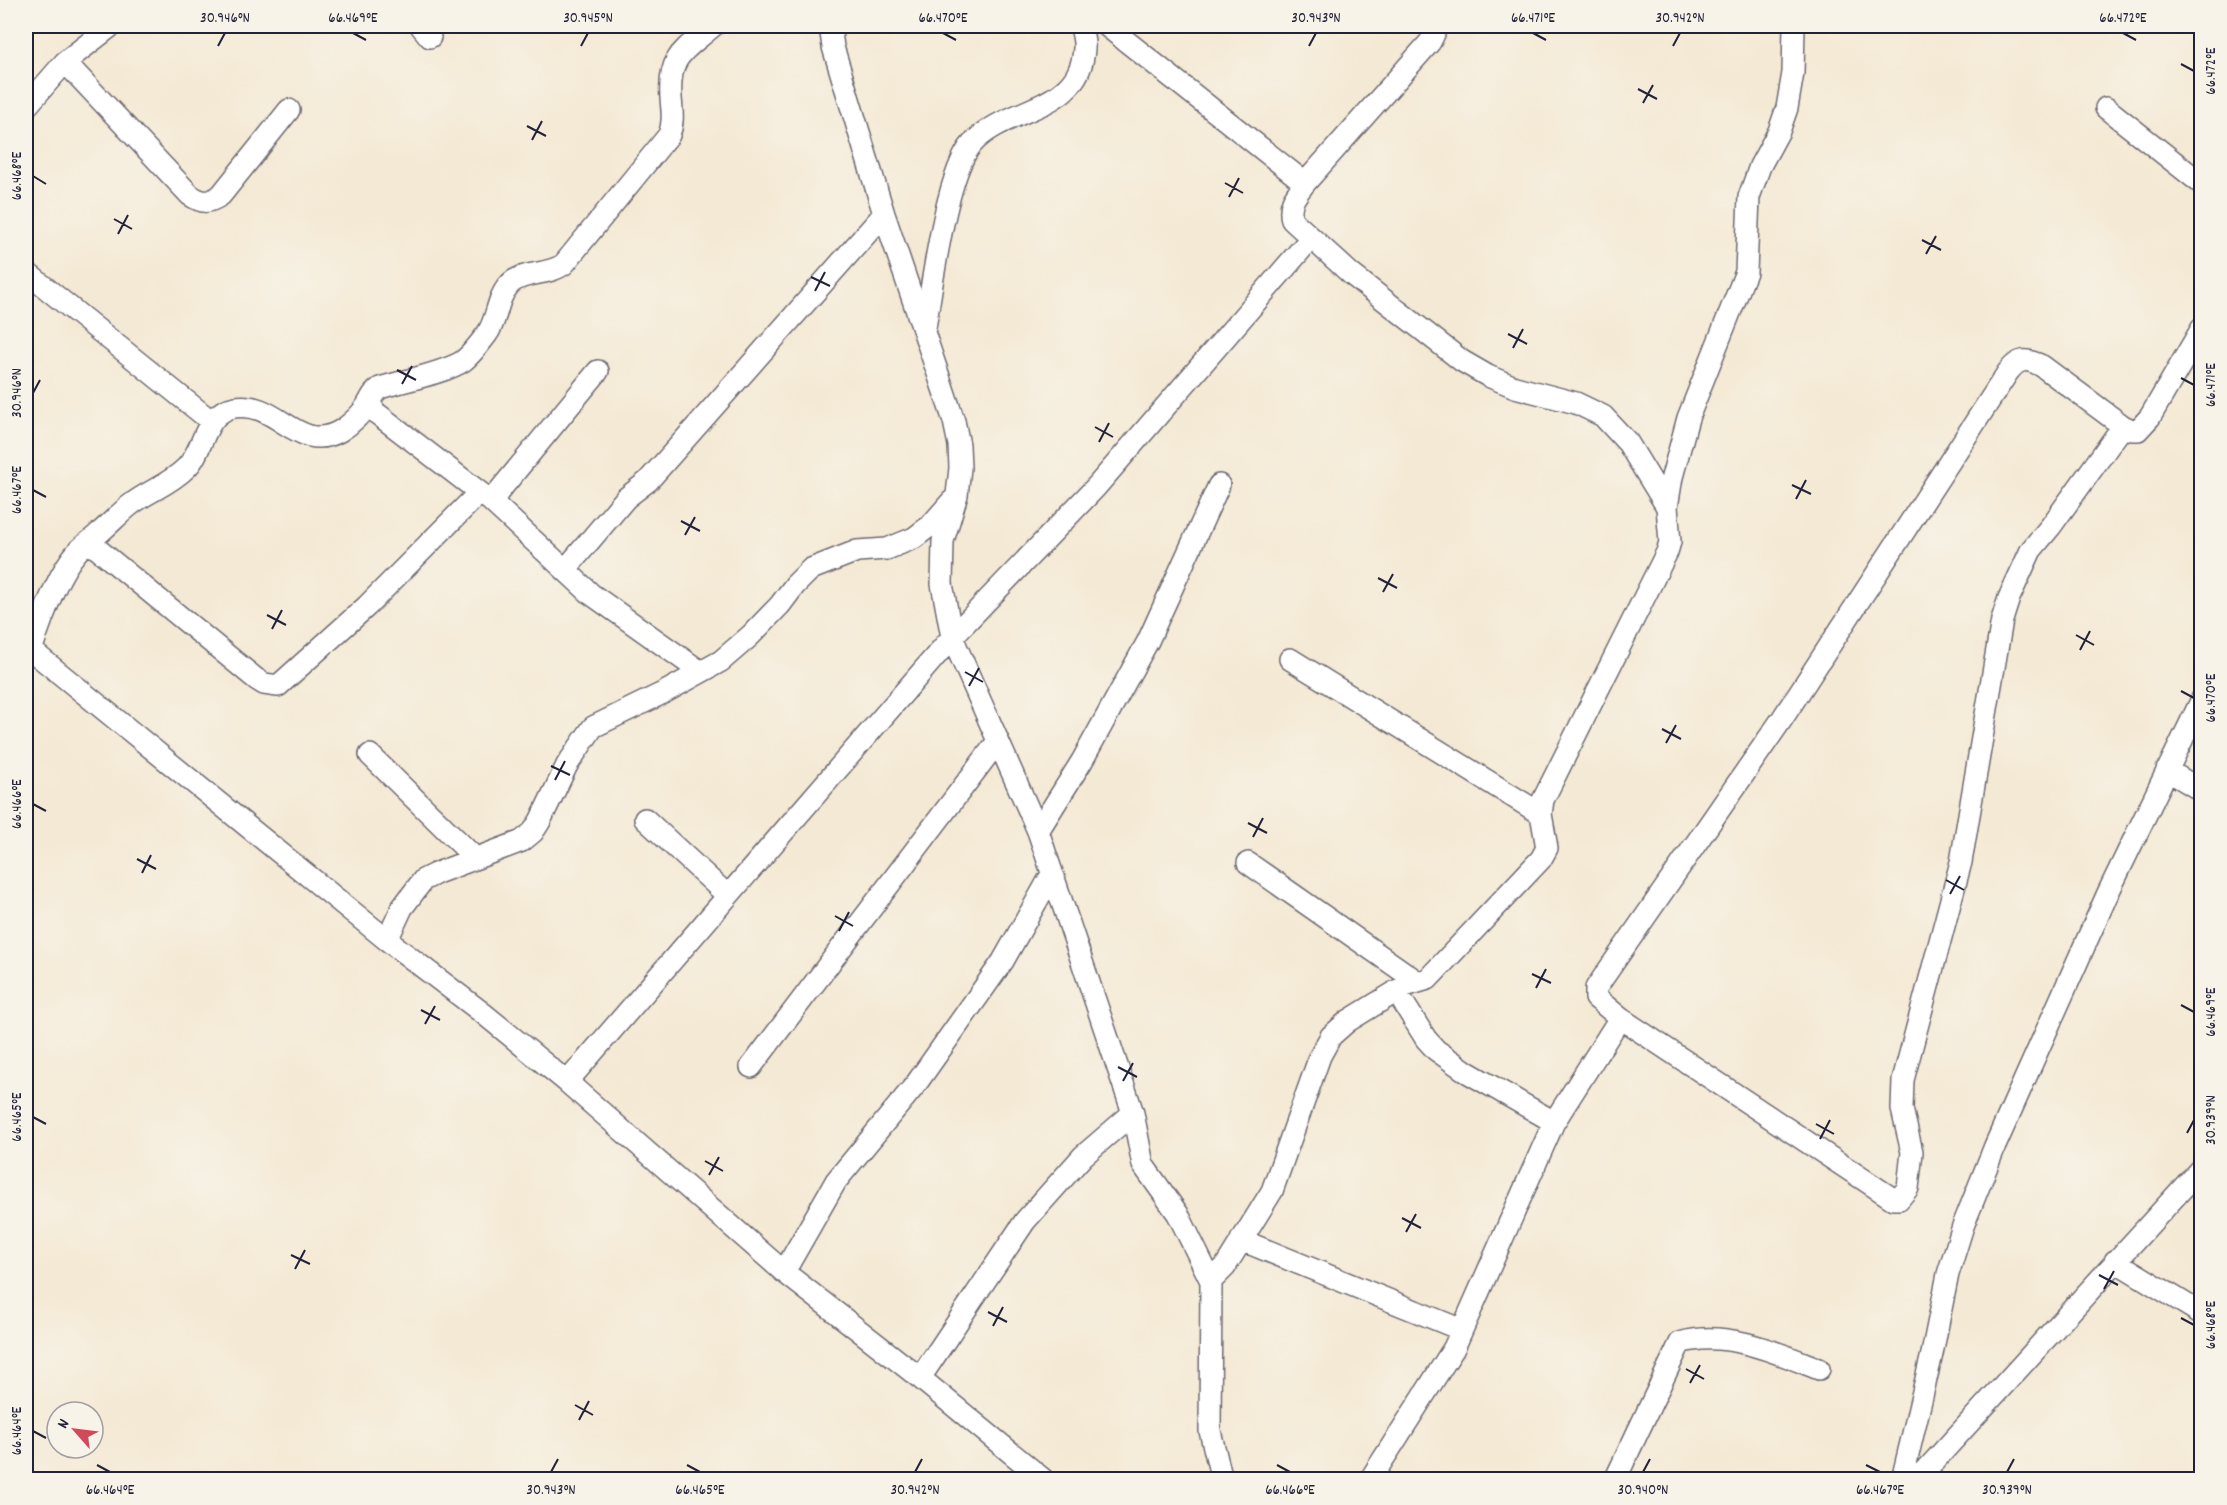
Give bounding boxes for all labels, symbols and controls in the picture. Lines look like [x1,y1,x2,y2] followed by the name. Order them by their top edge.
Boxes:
[200,8,250,30] text: 30.946°N
[328,8,378,30] text: 66.469°E
[563,8,613,30] text: 30.945°N
[919,8,968,30] text: 66.470°E
[1291,8,1341,30] text: 30.943°N
[1511,8,1555,30] text: 66.471°E
[1655,8,1705,30] text: 30.942°N
[2099,8,2147,30] text: 66.472°E
[2201,47,2223,95] text: 66.472°E
[7,152,29,200] text: 66.468°E
[2201,363,2223,407] text: 66.471°E
[7,368,29,418] text: 30.946°N
[7,466,29,514] text: 66.467°E
[2201,673,2223,722] text: 66.470°E
[7,779,29,829] text: 66.466°E
[2201,987,2223,1037] text: 66.469°E
[7,1092,29,1142] text: 66.465°E
[2201,1095,2223,1145] text: 30.939°N
[2201,1301,2223,1349] text: 66.468°E
[45,1400,105,1460] north arrow
[7,1407,29,1455] text: 66.464°E
[52,1415,76,1433] text: N
[86,1480,134,1502] text: 66.464°E
[526,1480,576,1502] text: 30.943°N
[675,1480,725,1502] text: 66.465°E
[890,1480,940,1502] text: 30.942°N
[1265,1480,1315,1502] text: 66.466°E
[1618,1480,1668,1502] text: 30.940°N
[1856,1480,1904,1502] text: 66.467°E
[1982,1480,2032,1502] text: 30.939°N

